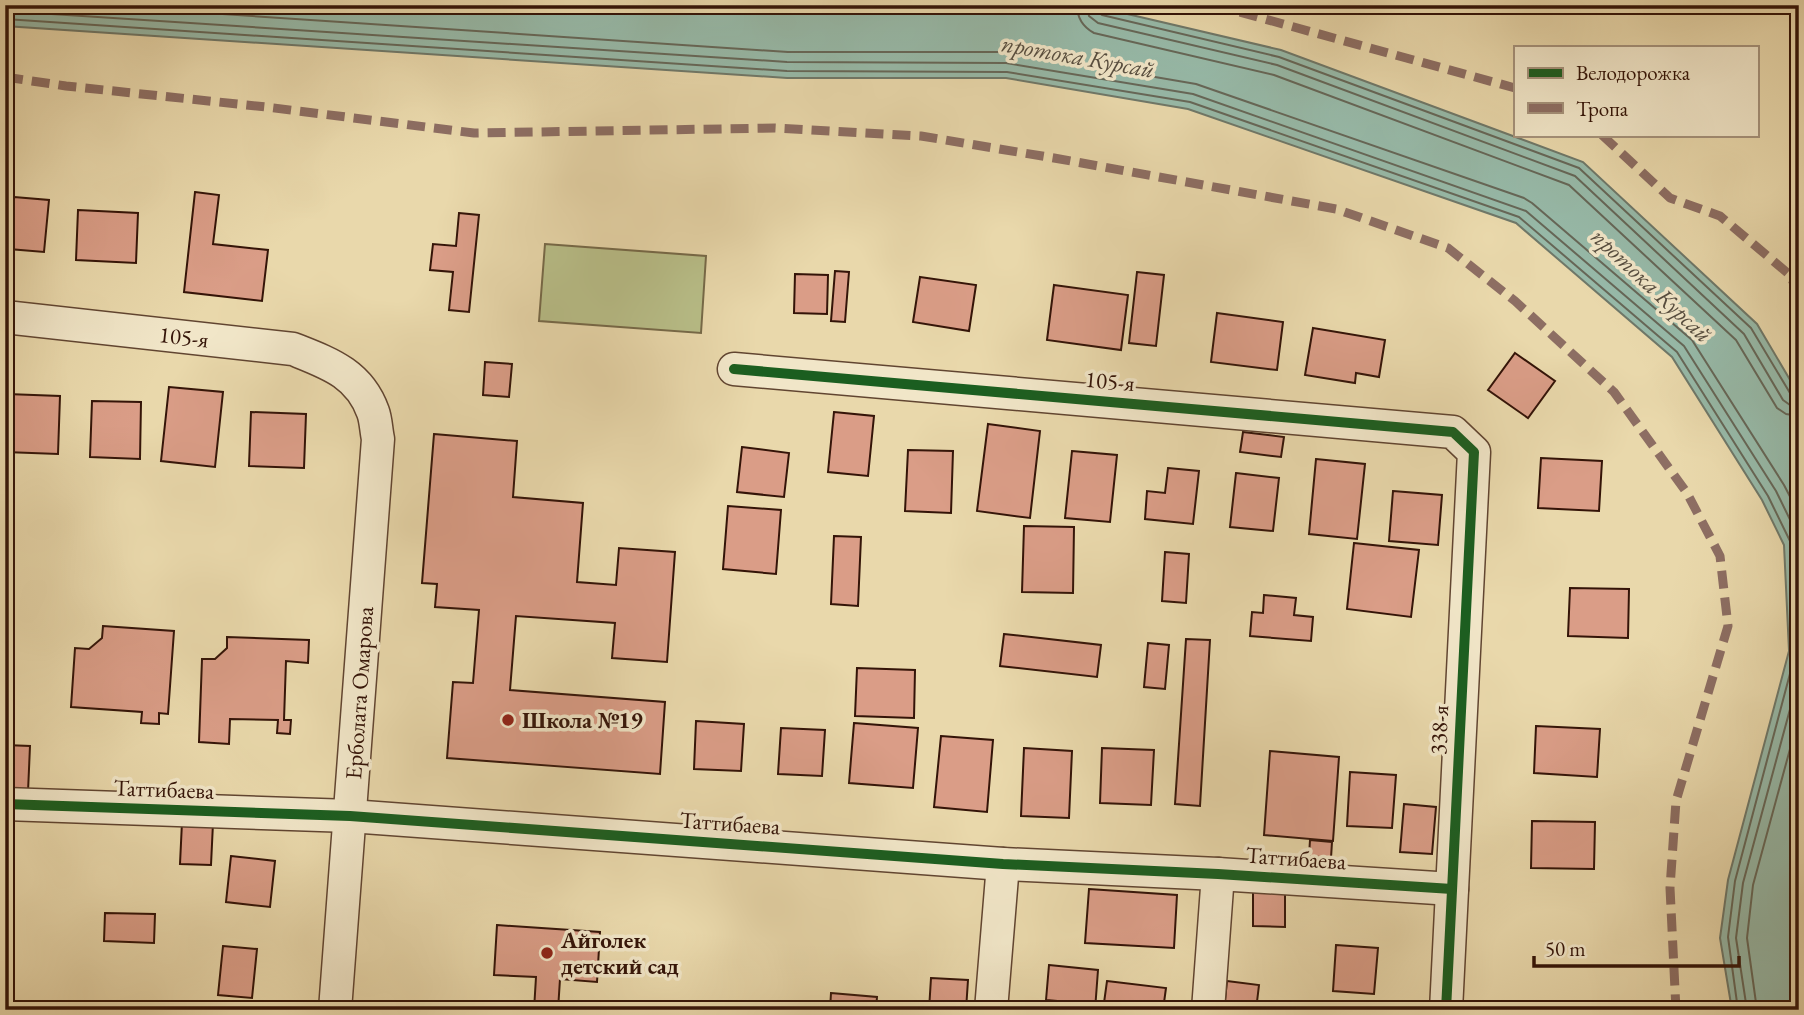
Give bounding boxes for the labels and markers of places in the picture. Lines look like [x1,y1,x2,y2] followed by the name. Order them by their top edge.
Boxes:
[522,705,643,735] place label: Школа №19
[500,712,516,728] marker: Школа №19
[560,925,679,981] place label: Айголек детский сад
[539,945,555,961] marker: Айголек детский сад

